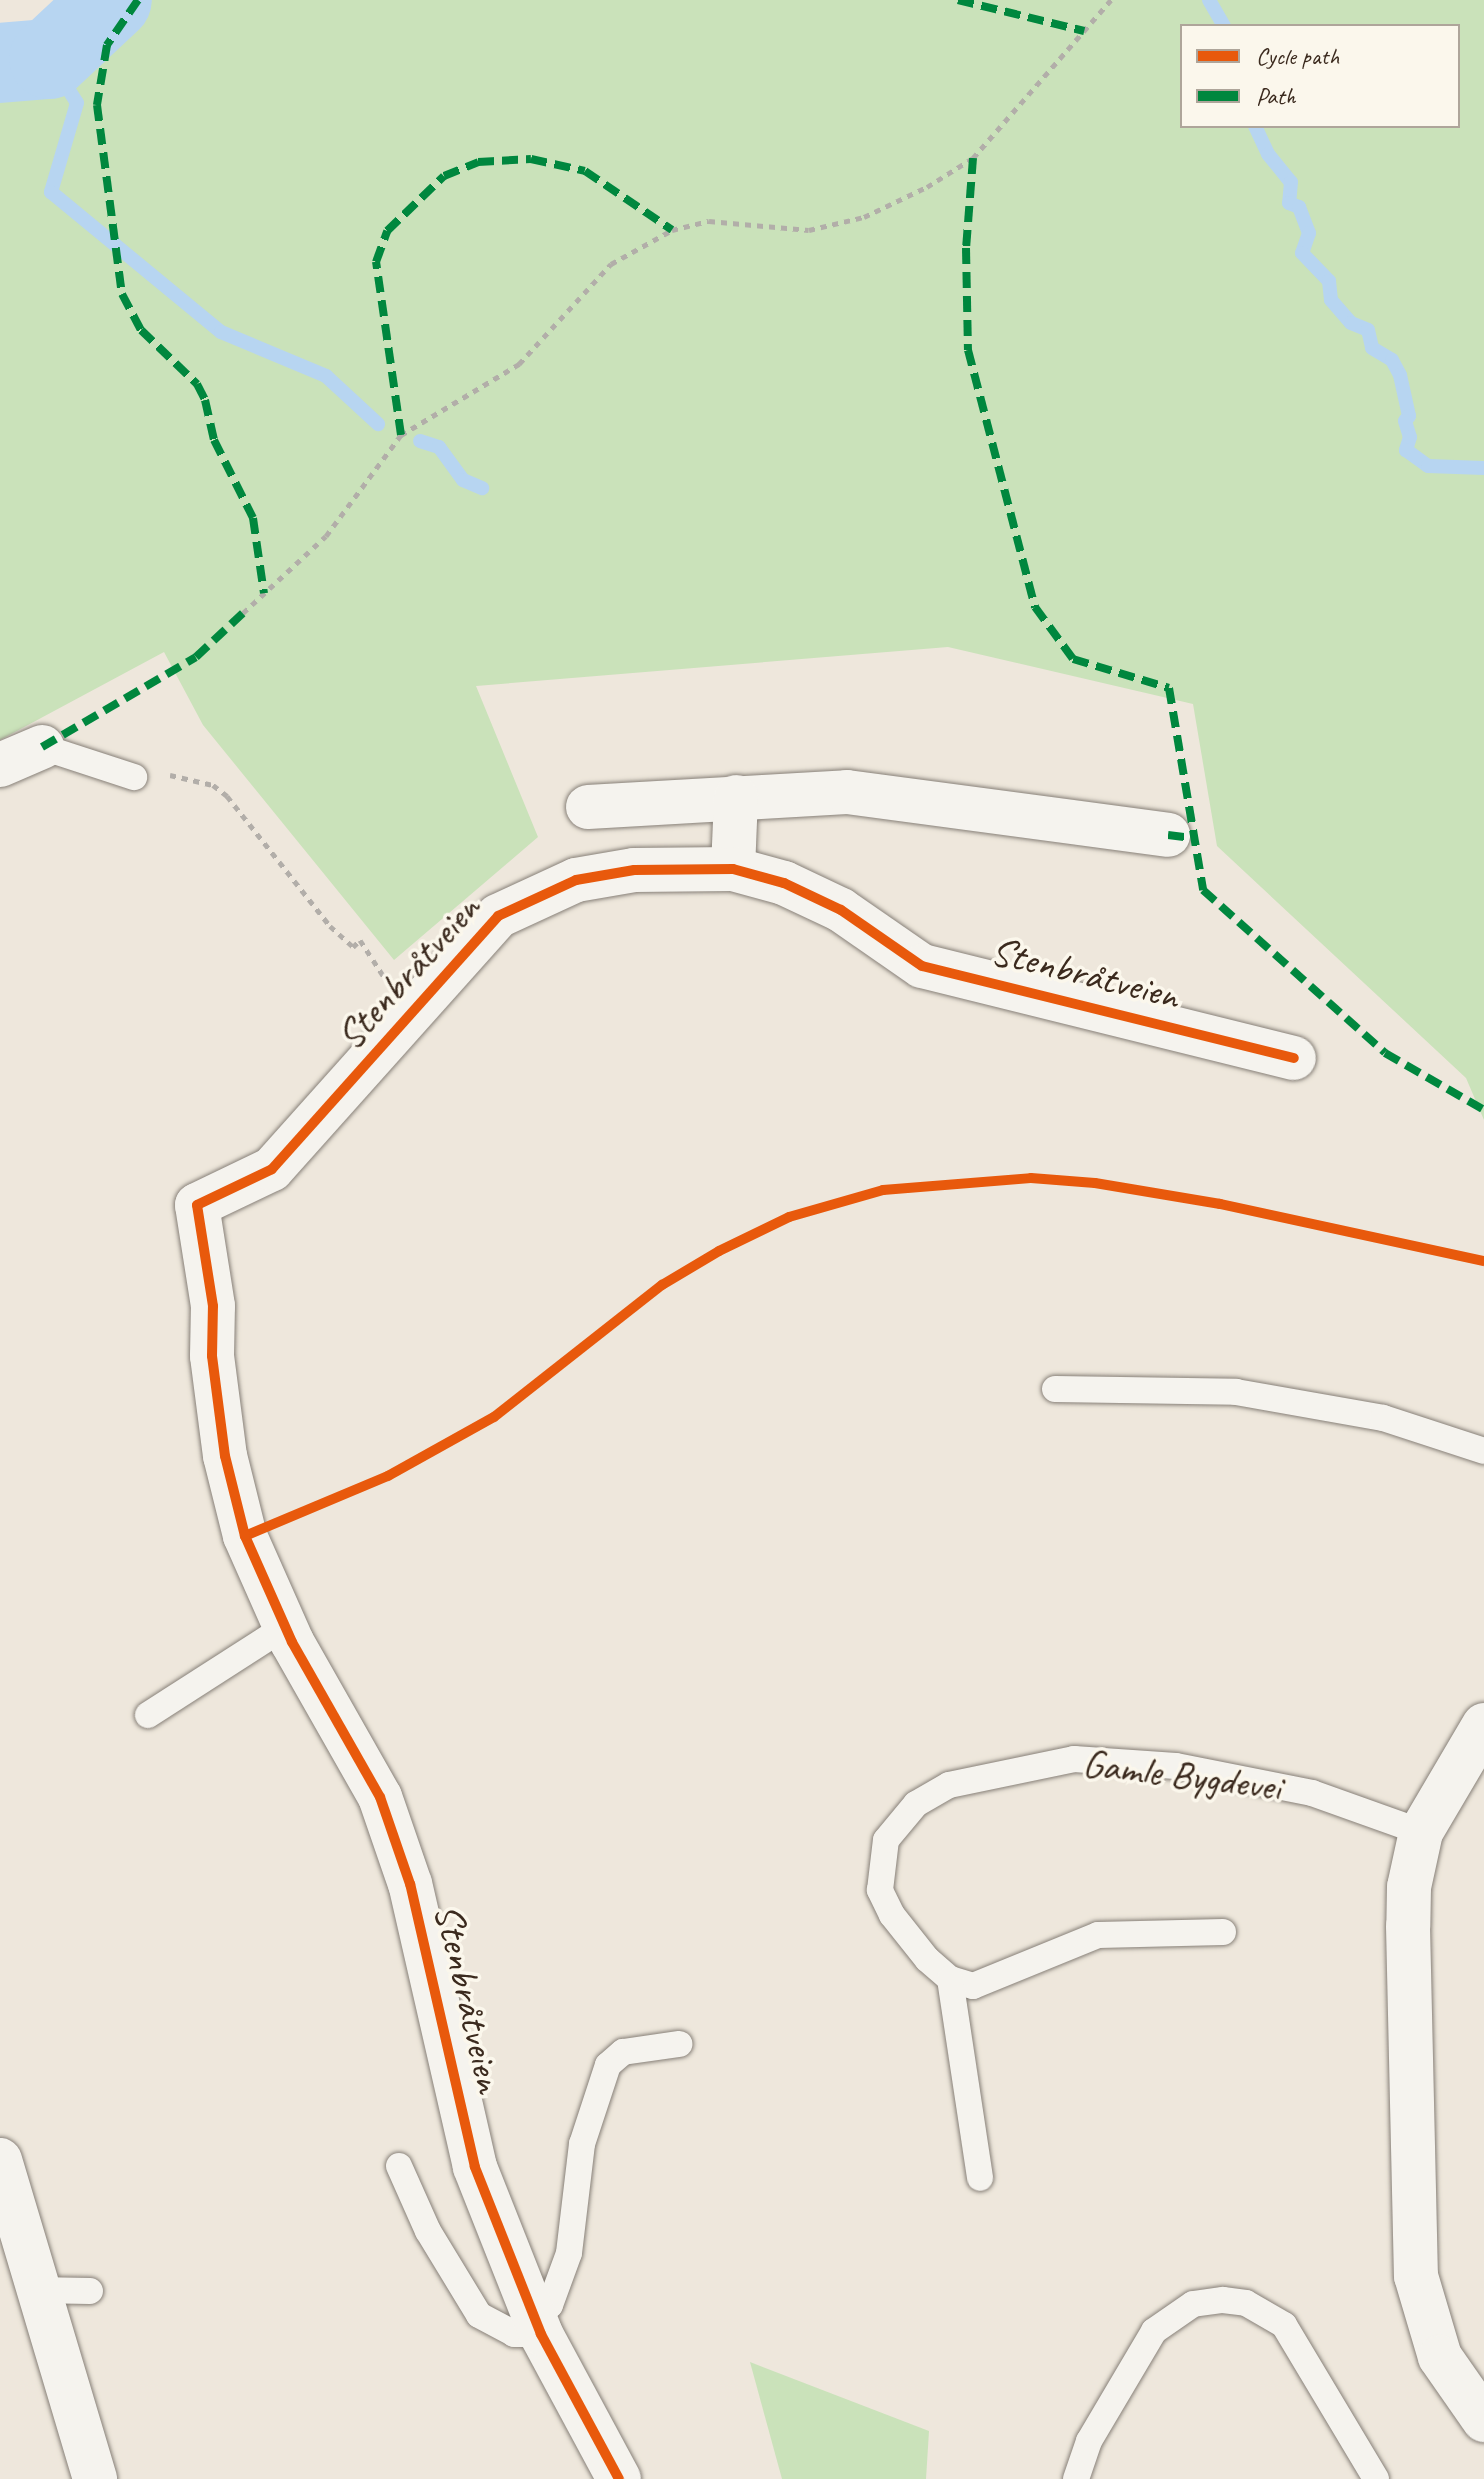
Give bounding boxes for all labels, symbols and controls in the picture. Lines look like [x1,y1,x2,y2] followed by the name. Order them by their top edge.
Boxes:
[1180,24,1460,128] legend
[1256,41,1339,71] text: Cycle path
[1256,81,1296,111] text: Path
[326,885,490,1059] street label: Stenbråtveien
[986,927,1184,1019] street label: Stenbråtveien
[1080,1739,1284,1811] street label: Gamle Bygdevei
[424,1899,514,2097] street label: Stenbråtveien

